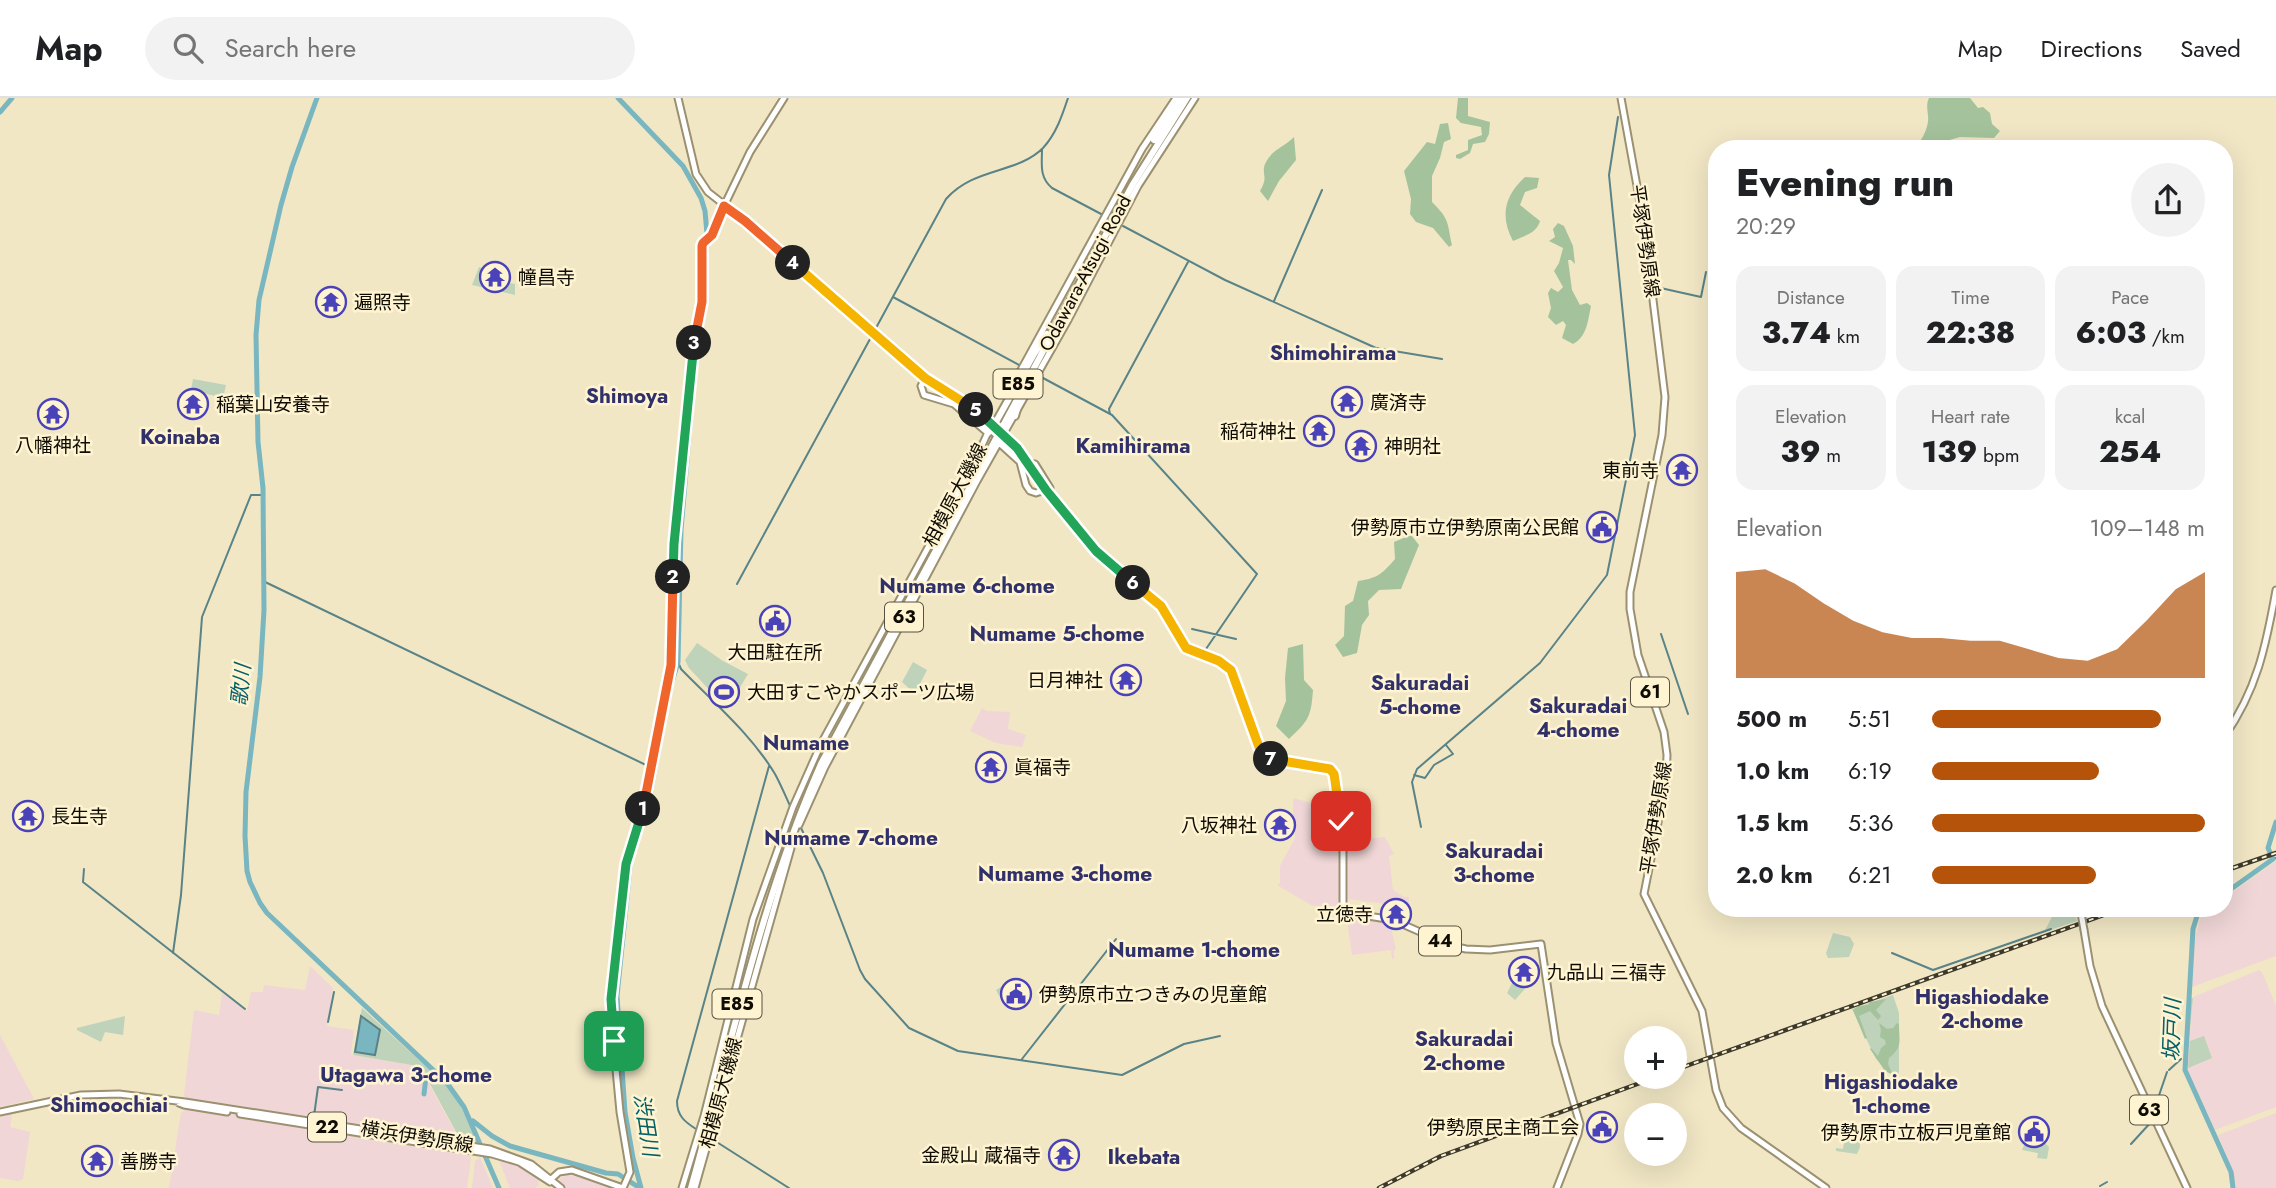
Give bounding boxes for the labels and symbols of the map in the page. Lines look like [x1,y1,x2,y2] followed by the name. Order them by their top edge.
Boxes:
[1624,183,1666,299] street label: 平塚伊勢原線
[1032,190,1138,356] street label: Odawara-Atsugi Road
[776,246,810,280] pin: 4
[478,260,512,294] temple icon: 幢昌寺
[518,264,575,291] place label: 幢昌寺
[314,285,348,319] temple icon: 遍照寺
[354,289,411,316] place label: 遍照寺
[676,326,712,360] pin: 3
[1270,338,1396,368] district label: Shimohirama
[993,370,1042,398] road number: E85
[586,381,668,411] district label: Shimoya
[1330,385,1364,419] temple icon: 廣済寺
[176,387,210,421] temple icon: 稲葉山安養寺
[1370,389,1427,416] place label: 廣済寺
[216,391,330,418] place label: 稲葉山安養寺
[958,392,993,428] pin: 5
[36,397,70,431] temple icon: 八幡神社
[1302,414,1336,448] temple icon: 稲荷神社
[1220,418,1296,445] place label: 稲荷神社
[140,422,220,452] district label: Koinaba
[1344,429,1378,463] temple icon: 神明社
[1075,431,1191,461] district label: Kamihirama
[15,432,91,459] place label: 八幡神社
[1384,433,1441,460] place label: 神明社
[916,438,994,552] street label: 相模原大磯線
[1665,453,1699,487] temple icon: 東前寺
[1602,457,1659,484] place label: 東前寺
[1585,510,1619,544] public building icon: 伊勢原市立伊勢原南公民館
[1351,514,1579,541] place label: 伊勢原市立伊勢原南公民館
[656,560,690,594] pin: 2
[1116,566,1150,601] pin: 6
[879,571,1055,601] district label: Numame 6-chome
[885,602,923,632] road number: 63
[758,604,792,638] public building icon: 大田駐在所
[969,619,1145,649] district label: Numame 5-chome
[727,639,823,666] place label: 大田駐在所
[224,661,258,707] water label: 歌川
[1109,663,1143,697] temple icon: 日月神社
[1027,667,1103,694] place label: 日月神社
[1371,668,1469,722] district label: Sakuradai 5-chome
[707,675,741,709] sports icon: 大田すこやかスポーツ広場
[1631,678,1669,706] road number: 61
[747,679,975,706] place label: 大田すこやかスポーツ広場
[1529,691,1627,745] district label: Sakuradai 4-chome
[763,728,849,758] district label: Numame
[1254,742,1288,776] pin: 7
[974,750,1008,784] temple icon: 眞福寺
[1014,754,1071,781] place label: 眞福寺
[1634,760,1678,876] street label: 平塚伊勢原線
[1311,791,1371,851] pin
[626,792,660,826] pin: 1
[11,799,45,833] temple icon: 長生寺
[51,803,108,830] place label: 長生寺
[1263,808,1297,842] temple icon: 八坂神社
[1181,812,1257,839] place label: 八坂神社
[764,823,938,853] district label: Numame 7-chome
[1445,836,1543,890] district label: Sakuradai 3-chome
[978,859,1152,889] district label: Numame 3-chome
[1379,897,1413,931] temple icon: 立徳寺
[1316,901,1373,928] place label: 立徳寺
[1419,926,1461,956] road number: 44
[1108,935,1280,965] district label: Numame 1-chome
[1507,955,1541,989] temple icon: 九品山 三福寺
[1547,959,1667,986] place label: 九品山 三福寺
[999,977,1033,1011] public building icon: 伊勢原市立つきみの児童館
[1039,981,1267,1008] place label: 伊勢原市立つきみの児童館
[1915,982,2049,1036] district label: Higashiodake 2-chome
[712,989,762,1018] road number: E85
[2156,996,2188,1062] water label: 坂戸川
[584,1011,644,1071] pin
[1415,1024,1513,1078] district label: Sakuradai 2-chome
[693,1034,749,1152] street label: 相模原大磯線
[320,1060,492,1090] district label: Utagawa 3-chome
[1824,1067,1958,1121] district label: Higashiodake 1-chome
[50,1090,168,1120] district label: Shimoochiai
[626,1092,666,1160] water label: 渋田川
[2130,1096,2168,1125] road number: 63
[1585,1110,1619,1144] public building icon: 伊勢原民主商工会
[308,1112,346,1142] road number: 22
[1427,1114,1579,1141] place label: 伊勢原民主商工会
[359,1115,475,1159] street label: 横浜伊勢原線
[2017,1115,2051,1149] public building icon: 伊勢原市立板戸児童館
[1821,1119,2011,1146] place label: 伊勢原市立板戸児童館
[1047,1138,1081,1172] temple icon: 金殿山 蔵福寺
[921,1142,1041,1169] place label: 金殿山 蔵福寺
[1108,1142,1180,1172] district label: Ikebata
[80,1144,114,1178] temple icon: 善勝寺
[120,1148,177,1175] place label: 善勝寺

